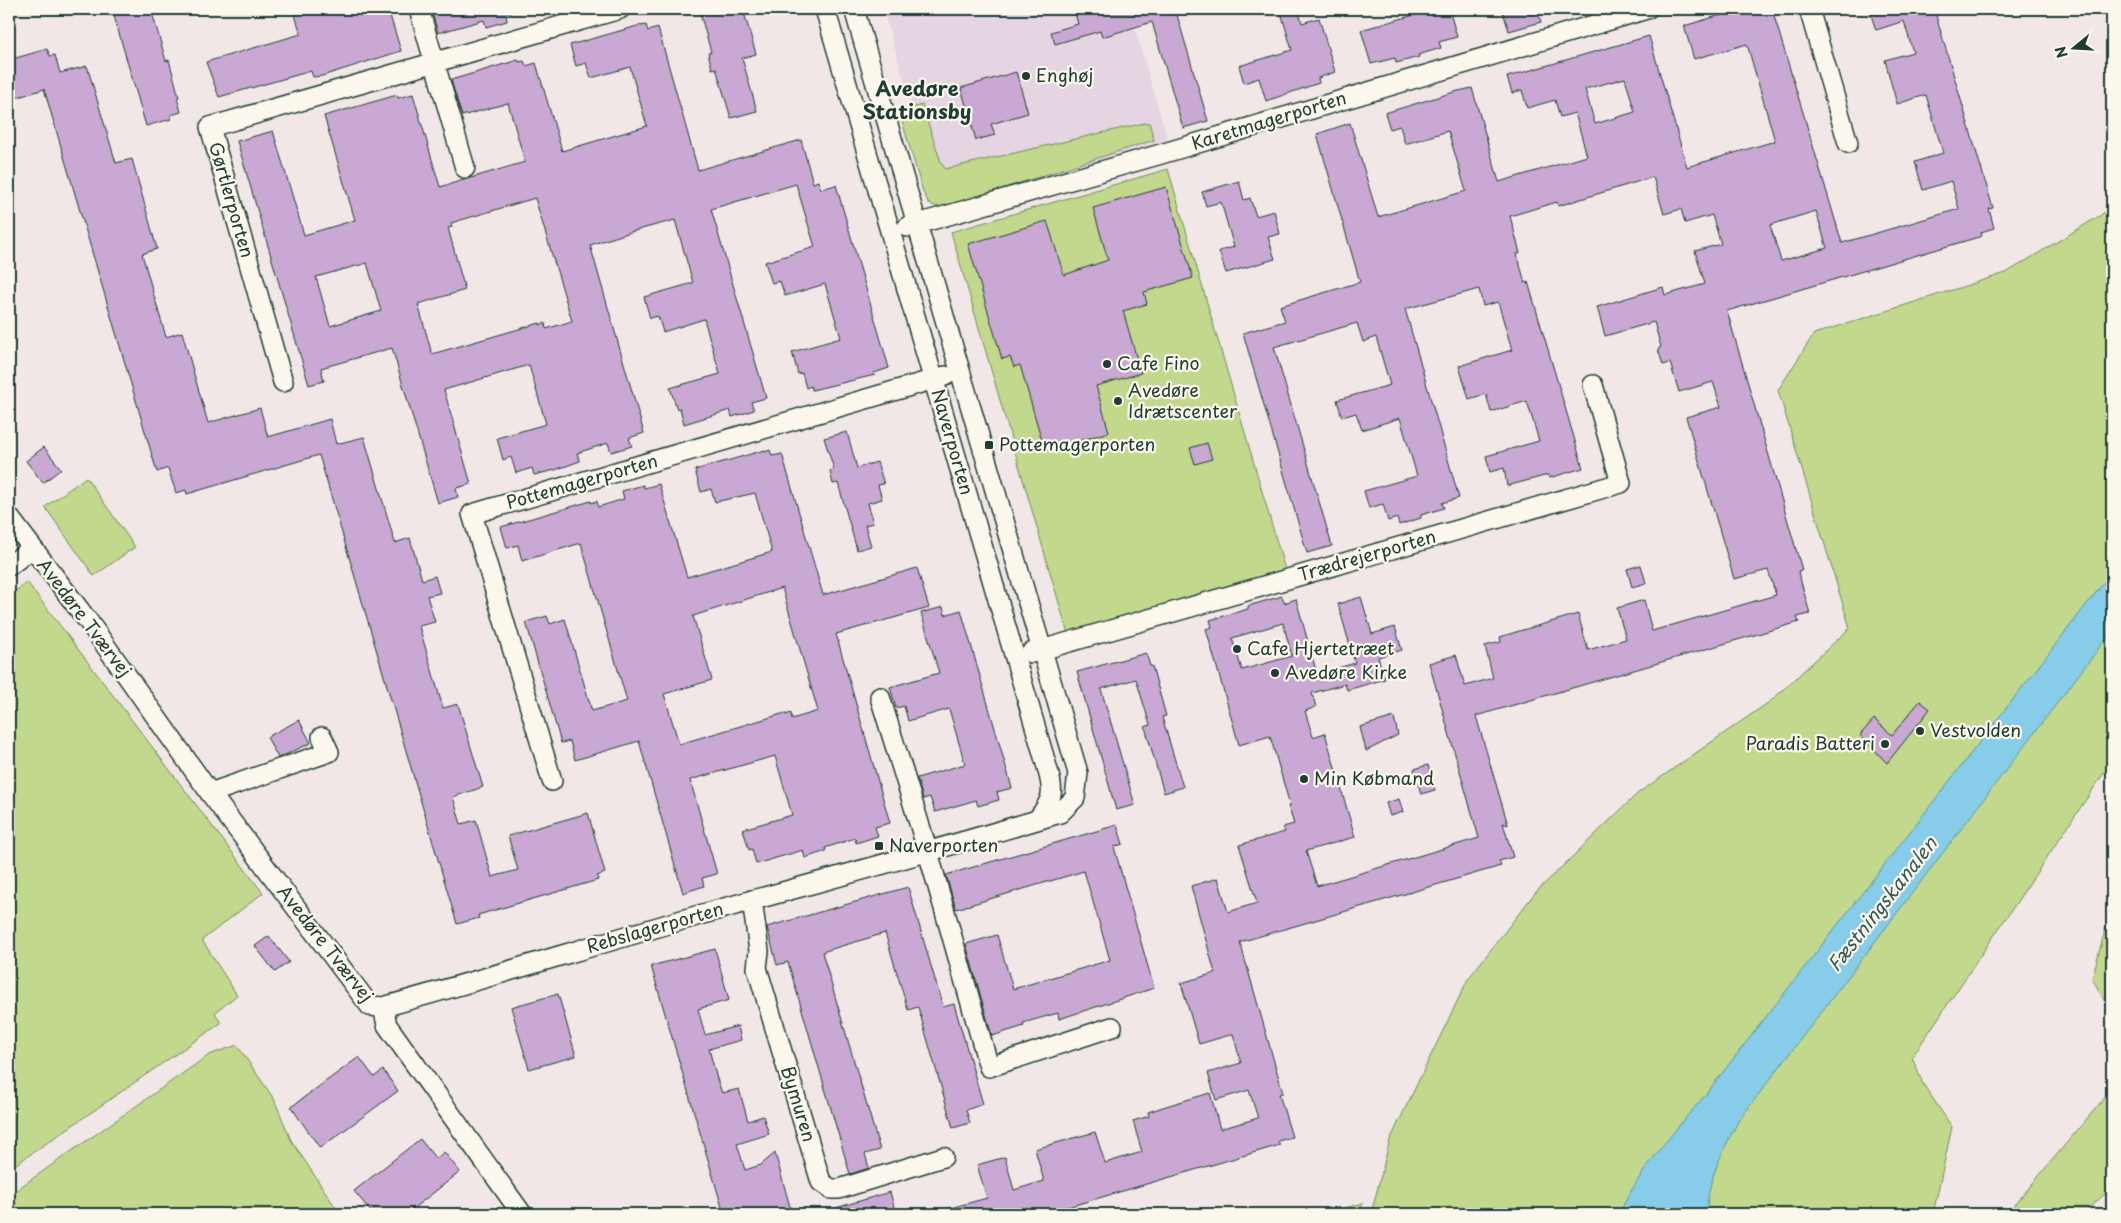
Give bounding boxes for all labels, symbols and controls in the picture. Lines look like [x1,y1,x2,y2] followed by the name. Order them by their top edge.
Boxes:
[2048,22,2098,72] north arrow
[2049,44,2073,61] text: N
[1036,61,1093,88] place label: Enghøj
[1020,70,1032,82] marker: Enghøj
[863,73,971,126] district label: Avedøre Stationsby
[1188,83,1349,156] street label: Karetmagerporten
[203,139,262,261] street label: Gørtlerporten
[1117,349,1200,376] place label: Cafe Fino
[1101,358,1113,370] marker: Cafe Fino
[1128,376,1238,424] place label: Avedøre Idrætscenter
[925,385,981,498] street label: Naverporten
[1112,395,1124,407] marker: Avedøre Idrætscenter
[999,430,1155,457] place label: Pottemagerporten
[983,439,995,451] marker: Pottemagerporten
[503,446,660,515] street label: Pottemagerporten
[1294,522,1439,587] street label: Trædrejerporten
[32,552,139,682] street label: Avedøre Tværvej
[1247,634,1394,661] place label: Cafe Hjertetræet
[1231,643,1243,655] marker: Cafe Hjertetræet
[1285,658,1407,685] place label: Avedøre Kirke
[1269,667,1281,679] marker: Avedøre Kirke
[1930,716,2021,743] place label: Vestvolden
[1914,725,1926,737] marker: Vestvolden
[1746,729,1875,756] place label: Paradis Batteri
[1879,738,1891,750] marker: Paradis Batteri
[1314,764,1434,791] place label: Min Købmand
[1298,773,1310,785] marker: Min Købmand
[1820,829,1943,977] water label: Fæstningskanalen
[889,831,998,858] place label: Naverporten
[873,840,885,852] marker: Naverporten
[272,879,381,1008] street label: Avedøre Tværvej
[583,894,726,959] street label: Rebslagerporten
[775,1062,824,1145] street label: Bymuren

